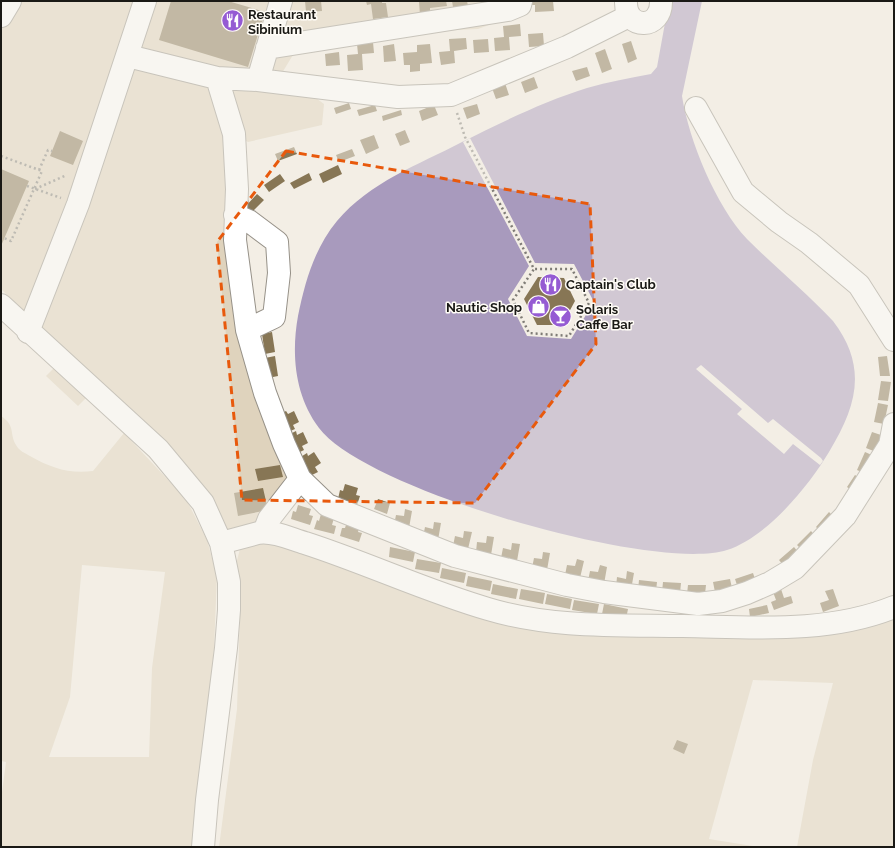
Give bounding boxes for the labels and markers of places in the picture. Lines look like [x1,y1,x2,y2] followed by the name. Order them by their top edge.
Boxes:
[248,7,316,37] place label: Restaurant Sibinium
[220,8,246,34] restaurant icon: Restaurant Sibinium
[538,271,564,297] restaurant icon: Captain's Club
[566,277,656,292] place label: Captain's Club
[525,294,551,320] shop icon: Nautic Shop
[446,300,522,315] place label: Nautic Shop
[576,302,633,332] place label: Solaris Caffe Bar
[548,303,574,329] bar icon: Solaris Caffe Bar

